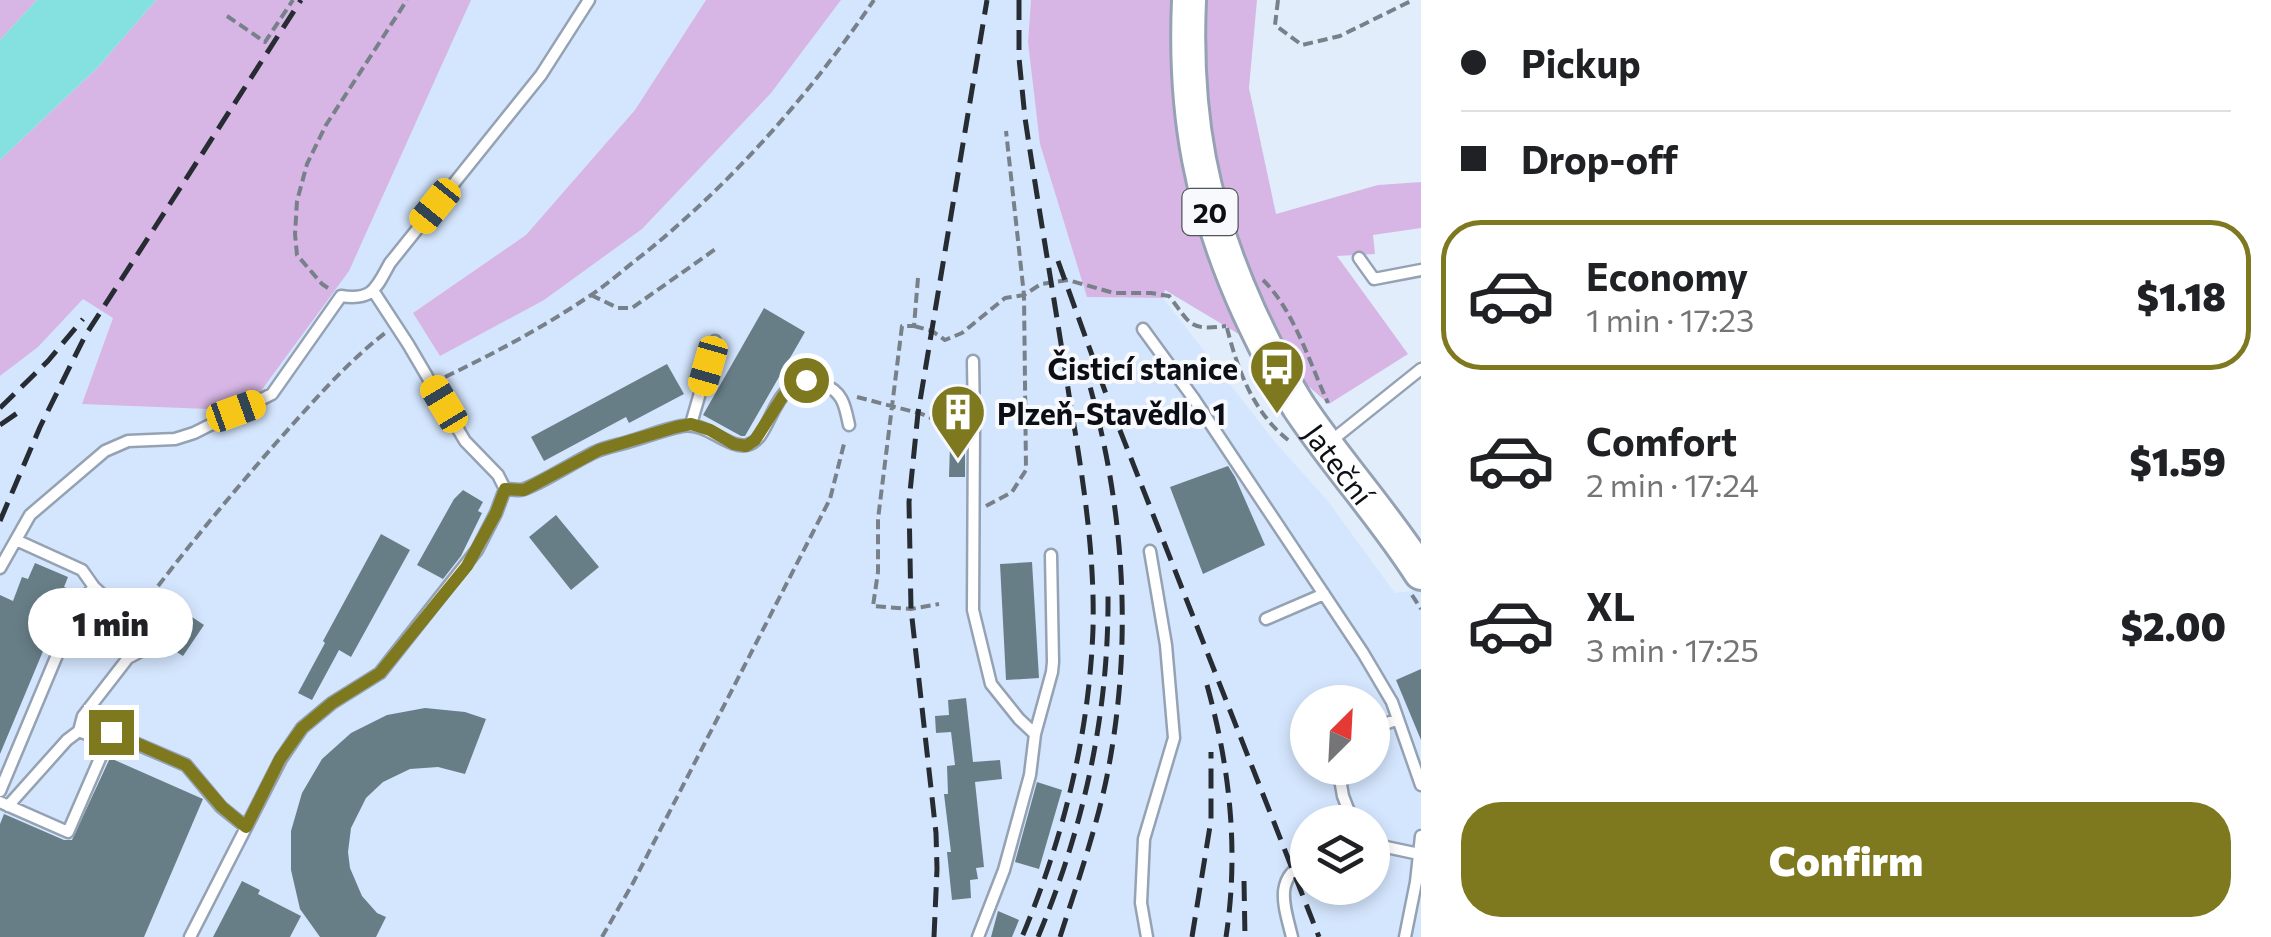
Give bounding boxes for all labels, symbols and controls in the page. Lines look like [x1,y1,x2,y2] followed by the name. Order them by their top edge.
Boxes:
[1521,39,1641,86] text: Pickup
[1521,135,1678,182] text: Drop-off
[404,173,466,239] car
[1182,189,1238,235] road number: 20
[1466,250,1556,340] icon: car
[1586,252,1748,299] text: Economy
[2137,272,2226,319] text: $1.18
[1586,299,1754,339] text: 1 min · 17:23
[685,333,731,399] car
[1247,337,1307,416] bus stop icon: Čisticí stanice
[1047,349,1238,386] place label: Čisticí stanice
[784,358,829,403] route start
[416,371,472,437] car
[928,382,988,461] building icon: Plzeň-Stavědlo 1
[203,387,269,435] car
[997,394,1226,431] place label: Plzeň-Stavědlo 1
[1466,415,1556,505] icon: car
[1297,416,1384,512] street label: Jateční
[1586,417,1737,464] text: Comfort
[2130,437,2226,484] text: $1.59
[1586,464,1759,504] text: 2 min · 17:24
[1466,580,1556,670] icon: car
[1586,582,1635,629] text: XL
[28,587,194,657] callout: 1 min
[2121,602,2226,649] text: $2.00
[72,603,149,643] text: 1 min
[1586,629,1759,669] text: 3 min · 17:25
[1290,685,1390,785] north arrow
[1290,685,1390,905] map controls
[89,710,134,755] route end
[1461,802,2231,917] button: Confirm
[1290,805,1390,905] button: layers

